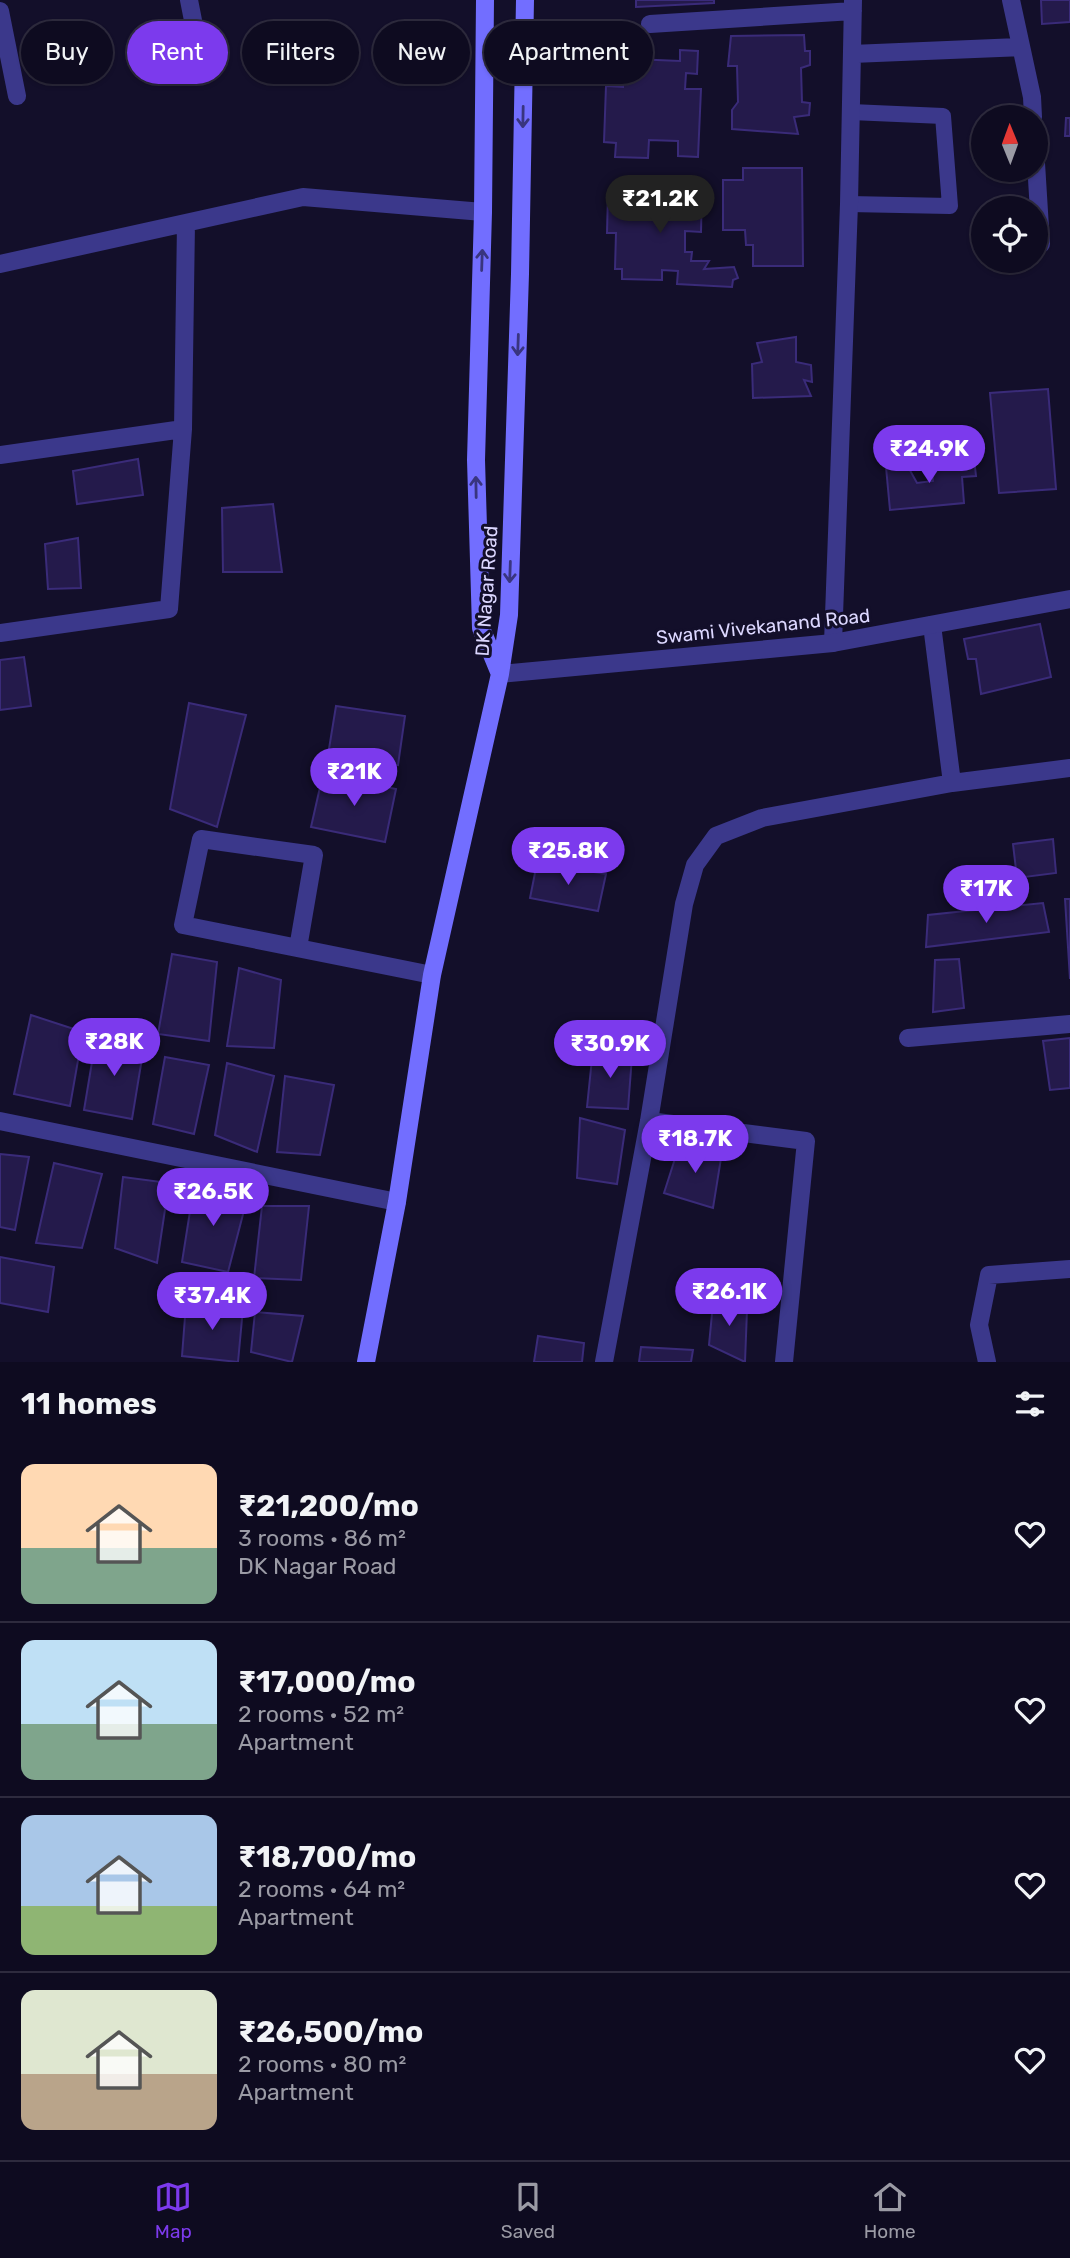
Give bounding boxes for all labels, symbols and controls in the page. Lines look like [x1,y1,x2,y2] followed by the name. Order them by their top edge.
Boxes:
[21,21,113,84] chip: Buy
[127,21,228,84] chip: Rent
[242,21,359,84] chip: Filters
[373,21,470,84] chip: New
[484,21,653,84] chip: Apartment
[517,105,530,128] one-way arrow
[971,105,1048,182] north arrow
[971,105,1048,273] map controls
[603,176,717,235] pin: ₹21.2K
[622,184,698,212] text: ₹21.2K
[971,196,1048,273] button: locate
[475,249,488,272] one-way arrow
[511,333,525,356] one-way arrow
[872,426,986,485] pin: ₹24.9K
[889,434,969,462] text: ₹24.9K
[470,476,483,499] one-way arrow
[470,525,503,657] street label: DK Nagar Road
[504,560,517,583] one-way arrow
[655,604,871,649] street label: Swami Vivekanand Road
[313,748,395,808] pin: ₹21K
[326,757,382,785] text: ₹21K
[511,828,625,887] pin: ₹25.8K
[528,836,608,864] text: ₹25.8K
[945,866,1027,925] pin: ₹17K
[959,874,1013,902] text: ₹17K
[73,1018,155,1078] pin: ₹28K
[553,1020,667,1080] pin: ₹30.9K
[84,1027,144,1055] text: ₹28K
[570,1029,650,1057] text: ₹30.9K
[638,1116,752,1175] pin: ₹18.7K
[658,1124,732,1152] text: ₹18.7K
[156,1168,270,1228] pin: ₹26.5K
[173,1177,253,1205] text: ₹26.5K
[672,1268,786,1328] pin: ₹26.1K
[155,1272,269,1332] pin: ₹37.4K
[691,1277,767,1305] text: ₹26.1K
[173,1281,251,1309] text: ₹37.4K
[1011,1385,1049,1423] icon: filters
[21,1386,157,1422] text: 11 homes
[238,1488,419,1524] text: ₹21,200/mo
[77,1492,161,1576] icon: home
[1011,1515,1049,1553] icon: heart
[238,1524,406,1552] text: 3 rooms · 86 m²
[238,1552,397,1580] text: DK Nagar Road
[238,1664,416,1700] text: ₹17,000/mo
[77,1668,161,1752] icon: home
[1011,1691,1049,1729] icon: heart
[238,1700,404,1728] text: 2 rooms · 52 m²
[238,1728,354,1756] text: Apartment
[238,1839,416,1875] text: ₹18,700/mo
[77,1843,161,1927] icon: home
[1011,1866,1049,1904] icon: heart
[238,1875,405,1903] text: 2 rooms · 64 m²
[238,1903,354,1931] text: Apartment
[238,2014,423,2050] text: ₹26,500/mo
[77,2018,161,2102] icon: home
[1011,2041,1049,2079] icon: heart
[238,2050,406,2078] text: 2 rooms · 80 m²
[238,2078,354,2106] text: Apartment
[154,2178,192,2243] tab: Map
[501,2178,555,2243] tab: Saved
[864,2178,916,2243] tab: Home

